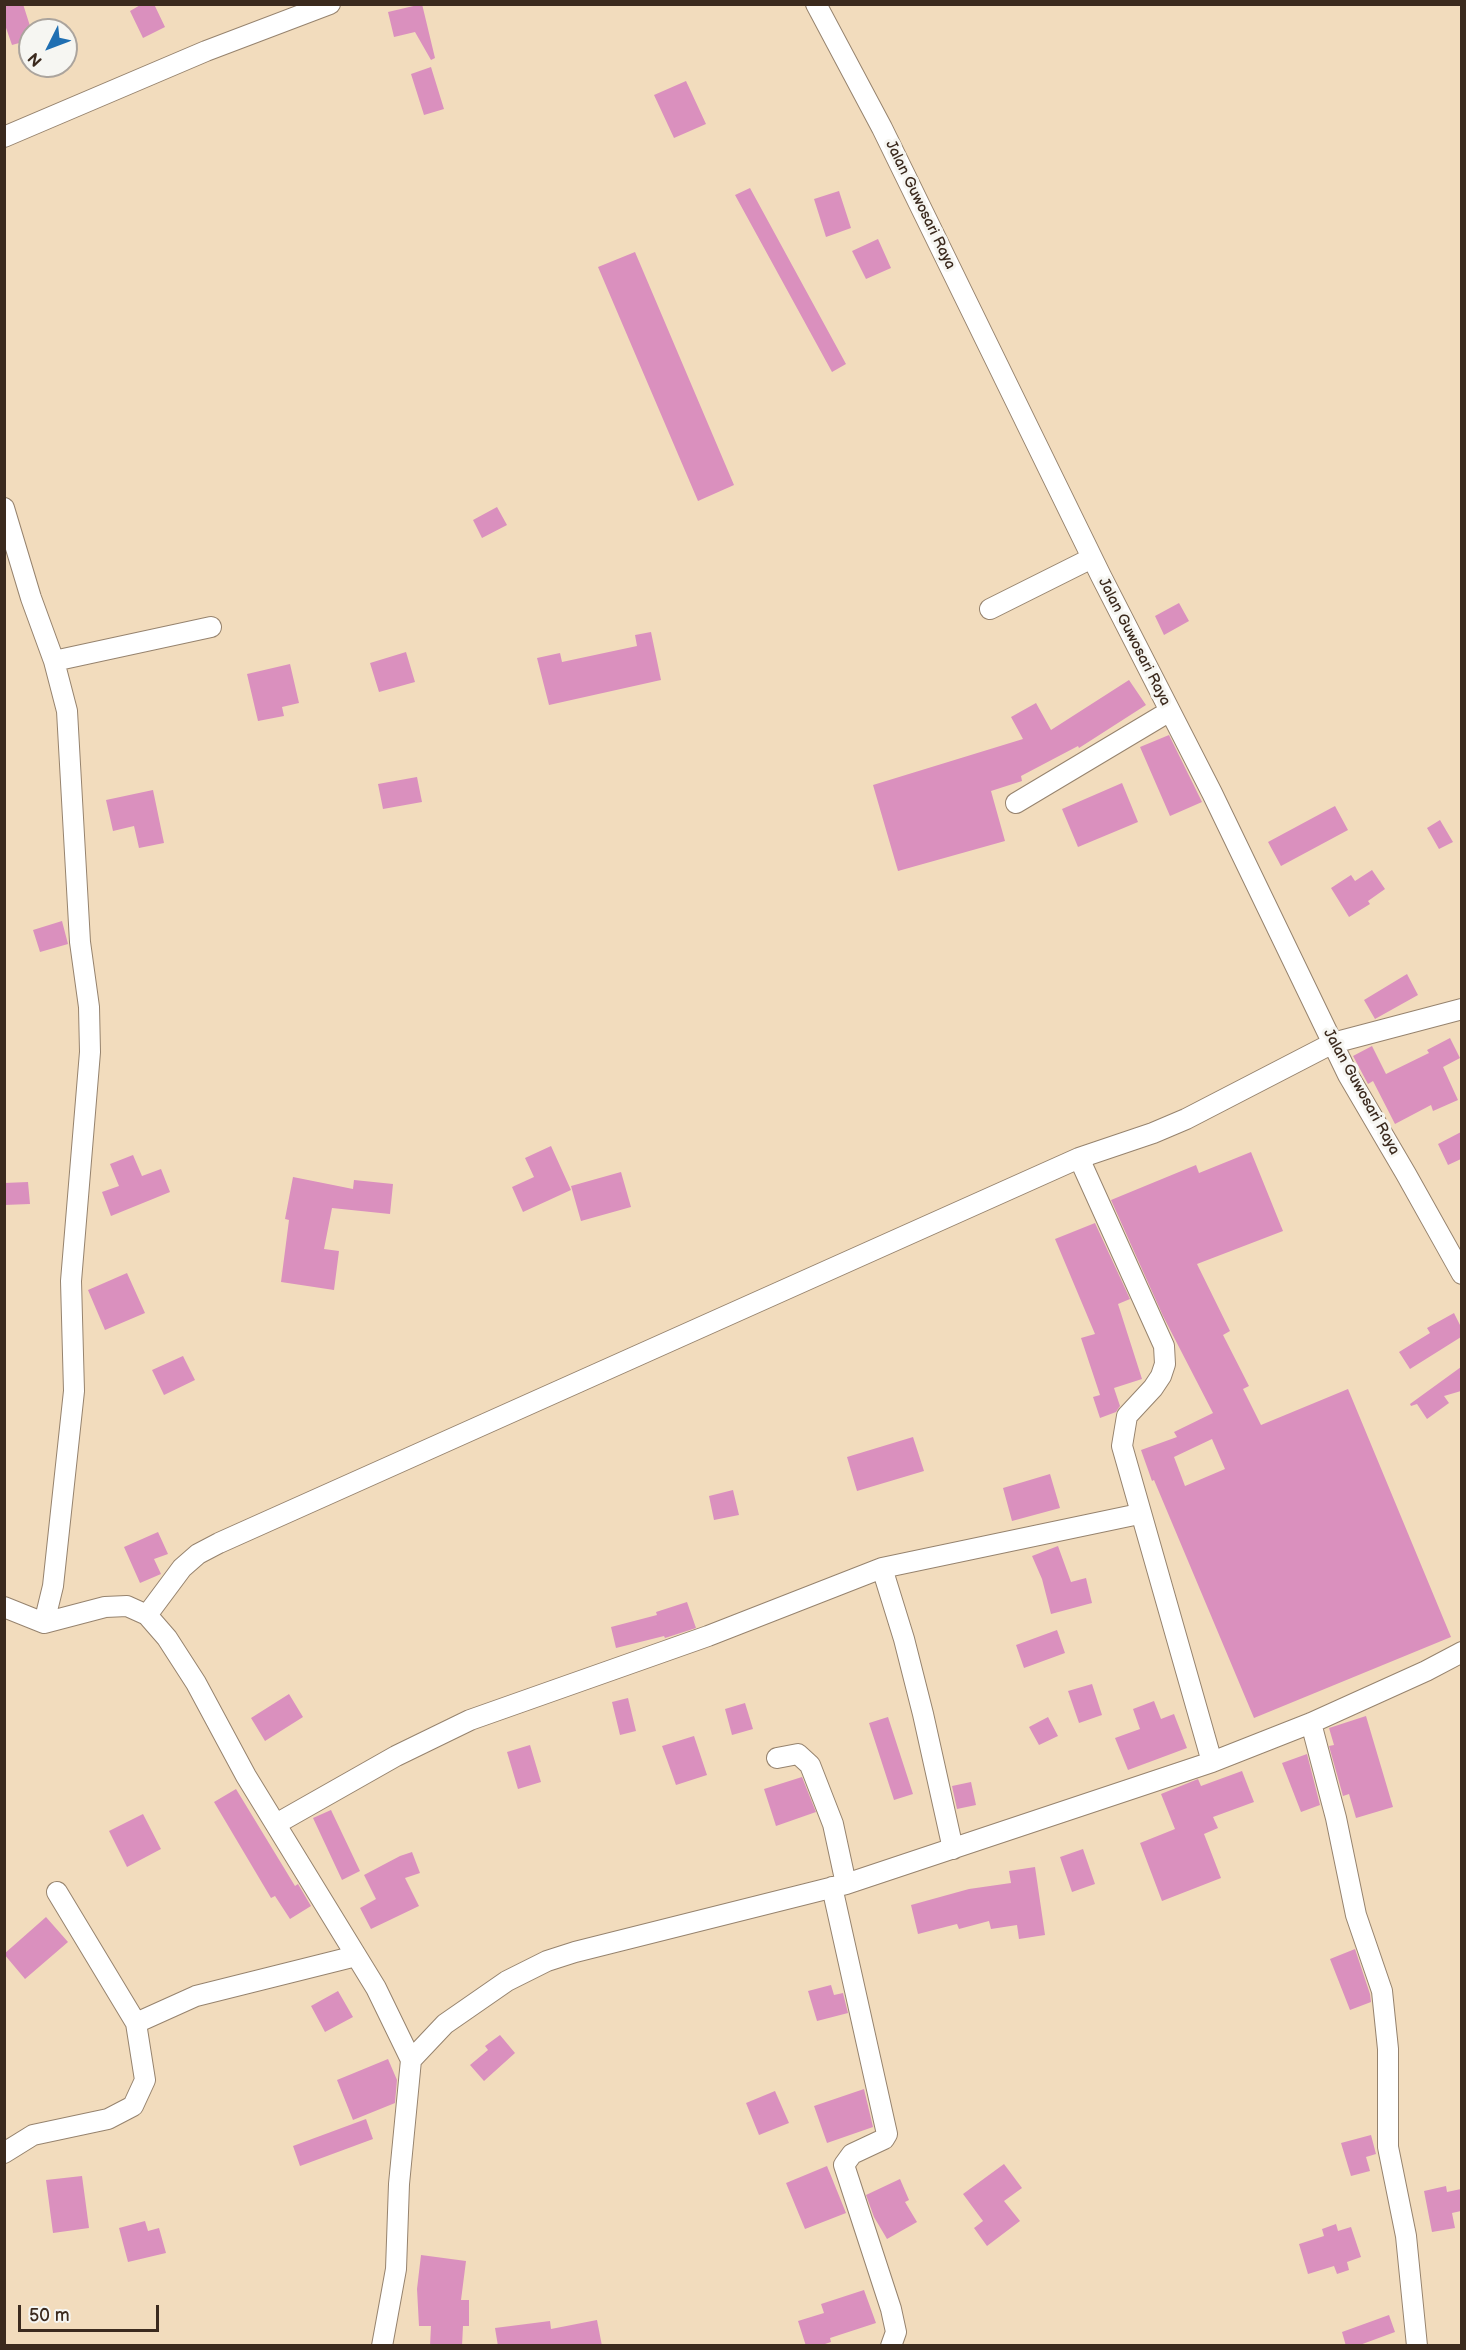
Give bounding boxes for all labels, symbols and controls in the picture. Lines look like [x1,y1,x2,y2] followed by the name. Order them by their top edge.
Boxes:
[18,18,78,78] north arrow
[25,48,47,70] text: N
[881,138,959,272] street label: Jalan Guwosari Raya
[1094,575,1174,709] street label: Jalan Guwosari Raya
[1319,1026,1403,1158] street label: Jalan Guwosari Raya
[21,2293,162,2331] scale bar
[29,2305,70,2326] text: 50 m

